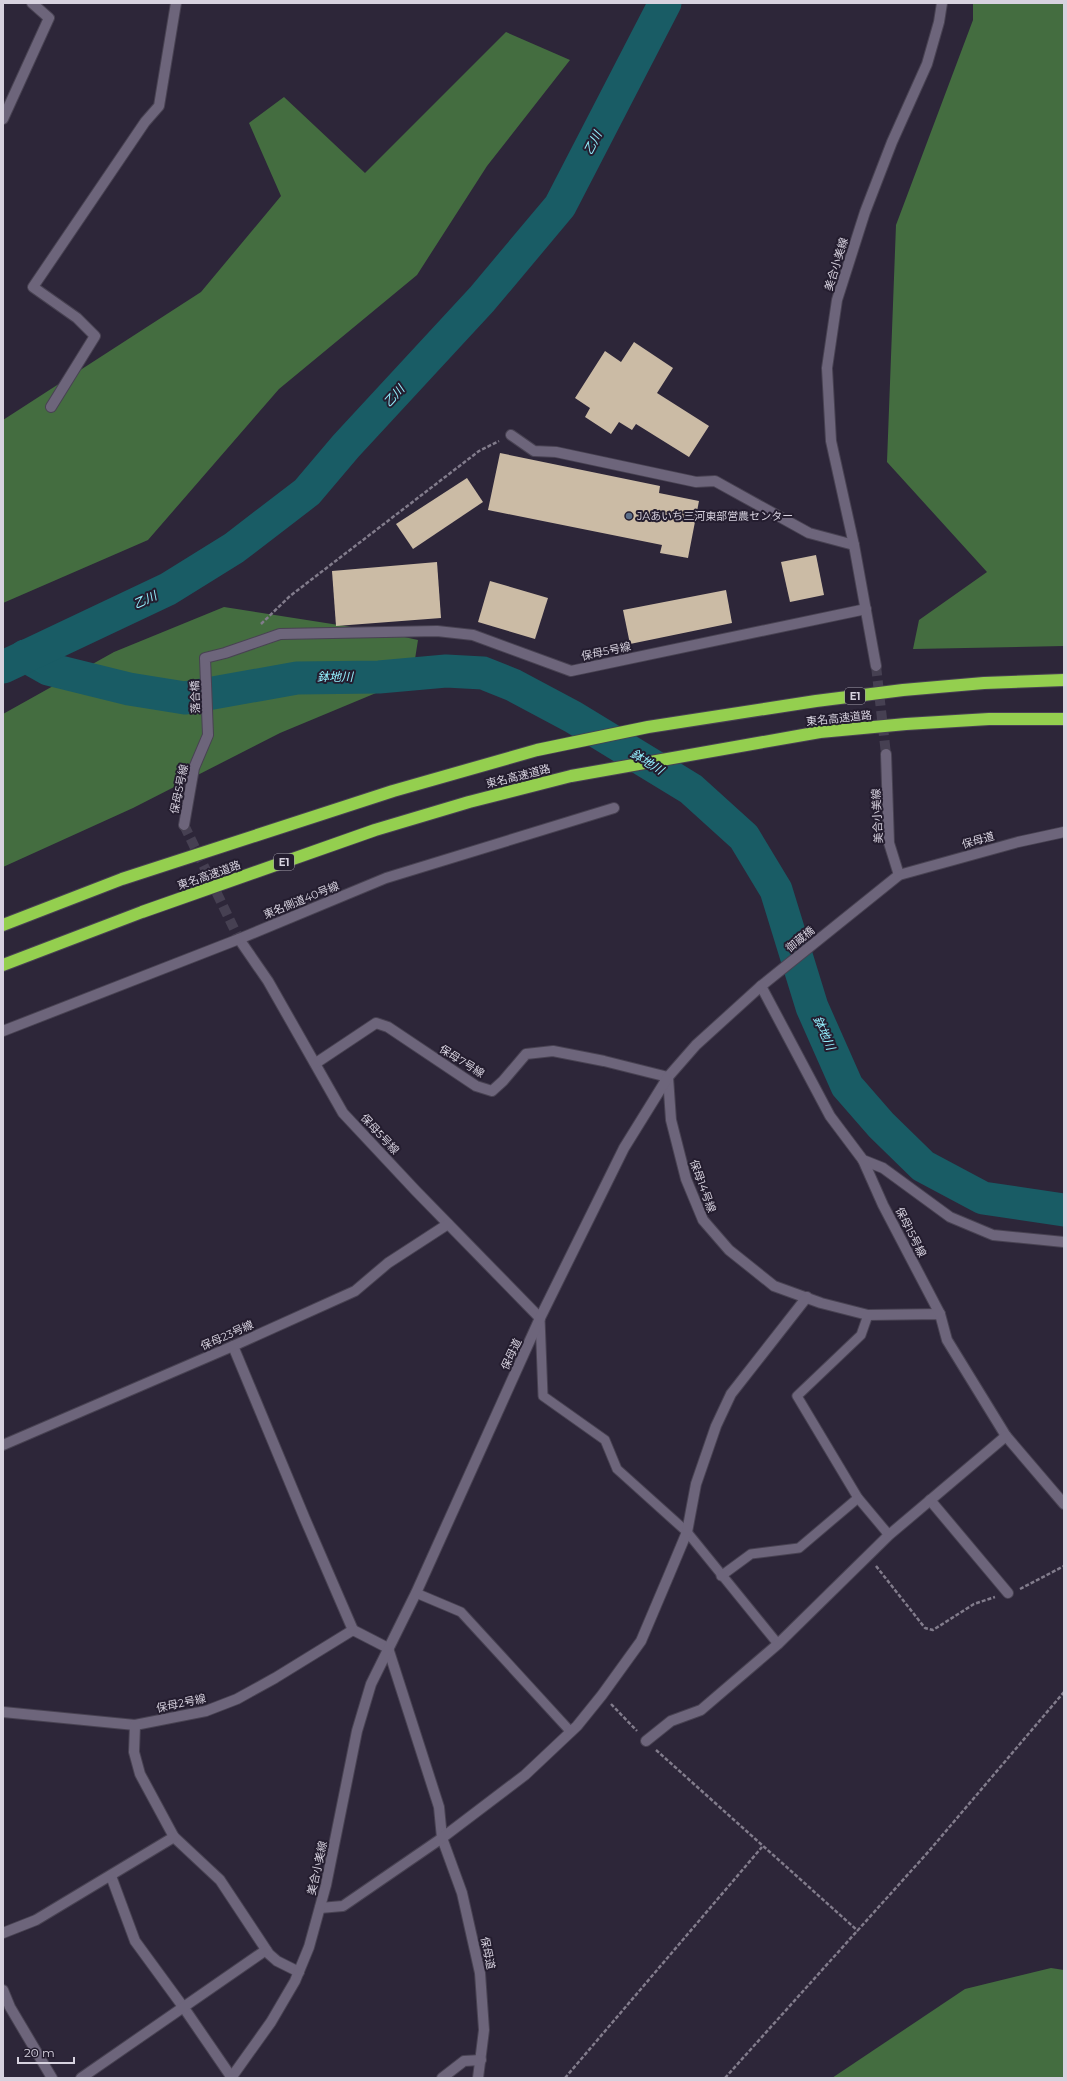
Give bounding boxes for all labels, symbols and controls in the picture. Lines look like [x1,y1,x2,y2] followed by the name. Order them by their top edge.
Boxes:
[580,127,606,157] water label: 乙川
[821,236,851,292] street label: 美合小美線
[380,380,409,410] water label: 乙川
[636,509,793,523] place label: JAあいち三河東部営農センター
[624,511,634,521] marker: JAあいち三河東部営農センター
[131,587,161,611] water label: 乙川
[580,639,632,663] street label: 保母5号線
[317,669,355,684] water label: 鉢地川
[187,680,203,714] street label: 落合橋
[845,688,865,704] road number: E1
[805,708,873,728] street label: 東名高速道路
[628,746,668,779] water label: 鉢地川
[484,761,552,791] street label: 東名高速道路
[167,763,191,815] street label: 保母5号線
[869,788,885,844] street label: 美合小美線
[960,829,996,851] street label: 保母道
[274,854,294,870] road number: E1
[176,858,242,892] street label: 東名高速道路
[261,878,341,922] street label: 東名側道40号線
[782,923,817,955] street label: 御蔵橋
[810,1013,839,1054] water label: 鉢地川
[437,1042,487,1080] street label: 保母7号線
[358,1111,402,1157] street label: 保母5号線
[687,1158,719,1214] street label: 保母14号線
[892,1205,930,1259] street label: 保母15号線
[198,1317,256,1353] street label: 保母23号線
[498,1336,524,1372] street label: 保母道
[155,1691,207,1715] street label: 保母2号線
[304,1840,330,1896] street label: 美合小美線
[478,1935,498,1971] street label: 保母道
[18,2039,74,2065] scale bar
[24,2045,55,2060] text: 20 m

